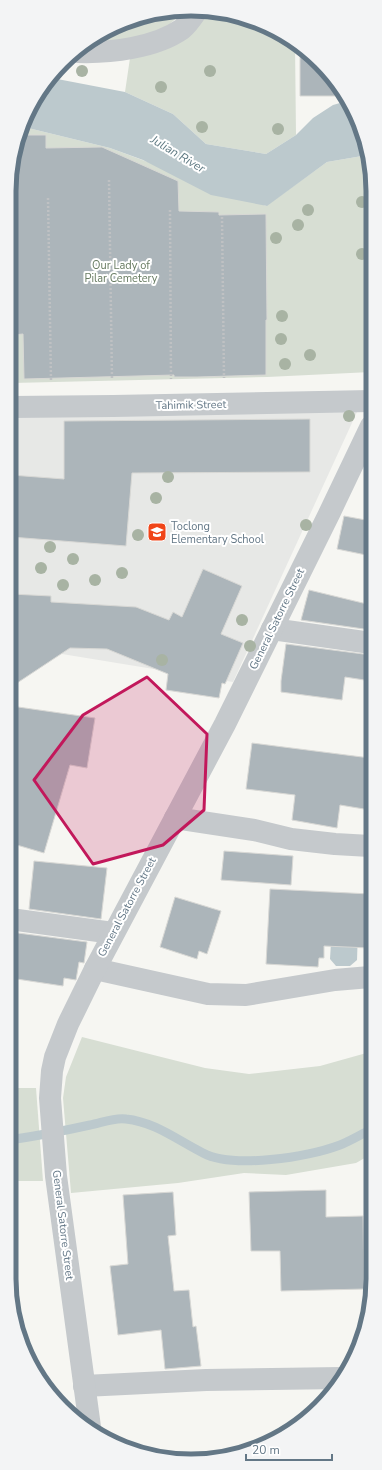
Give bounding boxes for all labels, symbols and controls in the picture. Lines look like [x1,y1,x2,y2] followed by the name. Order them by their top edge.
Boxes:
[147,131,209,177] water label: Julian River
[84,258,158,286] park label: Our Lady of Pilar Cemetery
[156,397,227,413] street label: Tahimik Street
[171,519,265,547] place label: Toclong Elementary School
[146,521,168,543] school or university icon: Toclong Elementary School
[246,566,308,672] street label: General Satorre Street
[94,854,160,959] street label: General Satorre Street
[49,1169,77,1281] street label: General Satorre Street
[246,1436,332,1462] scale bar
[252,1442,280,1458] text: 20 m

